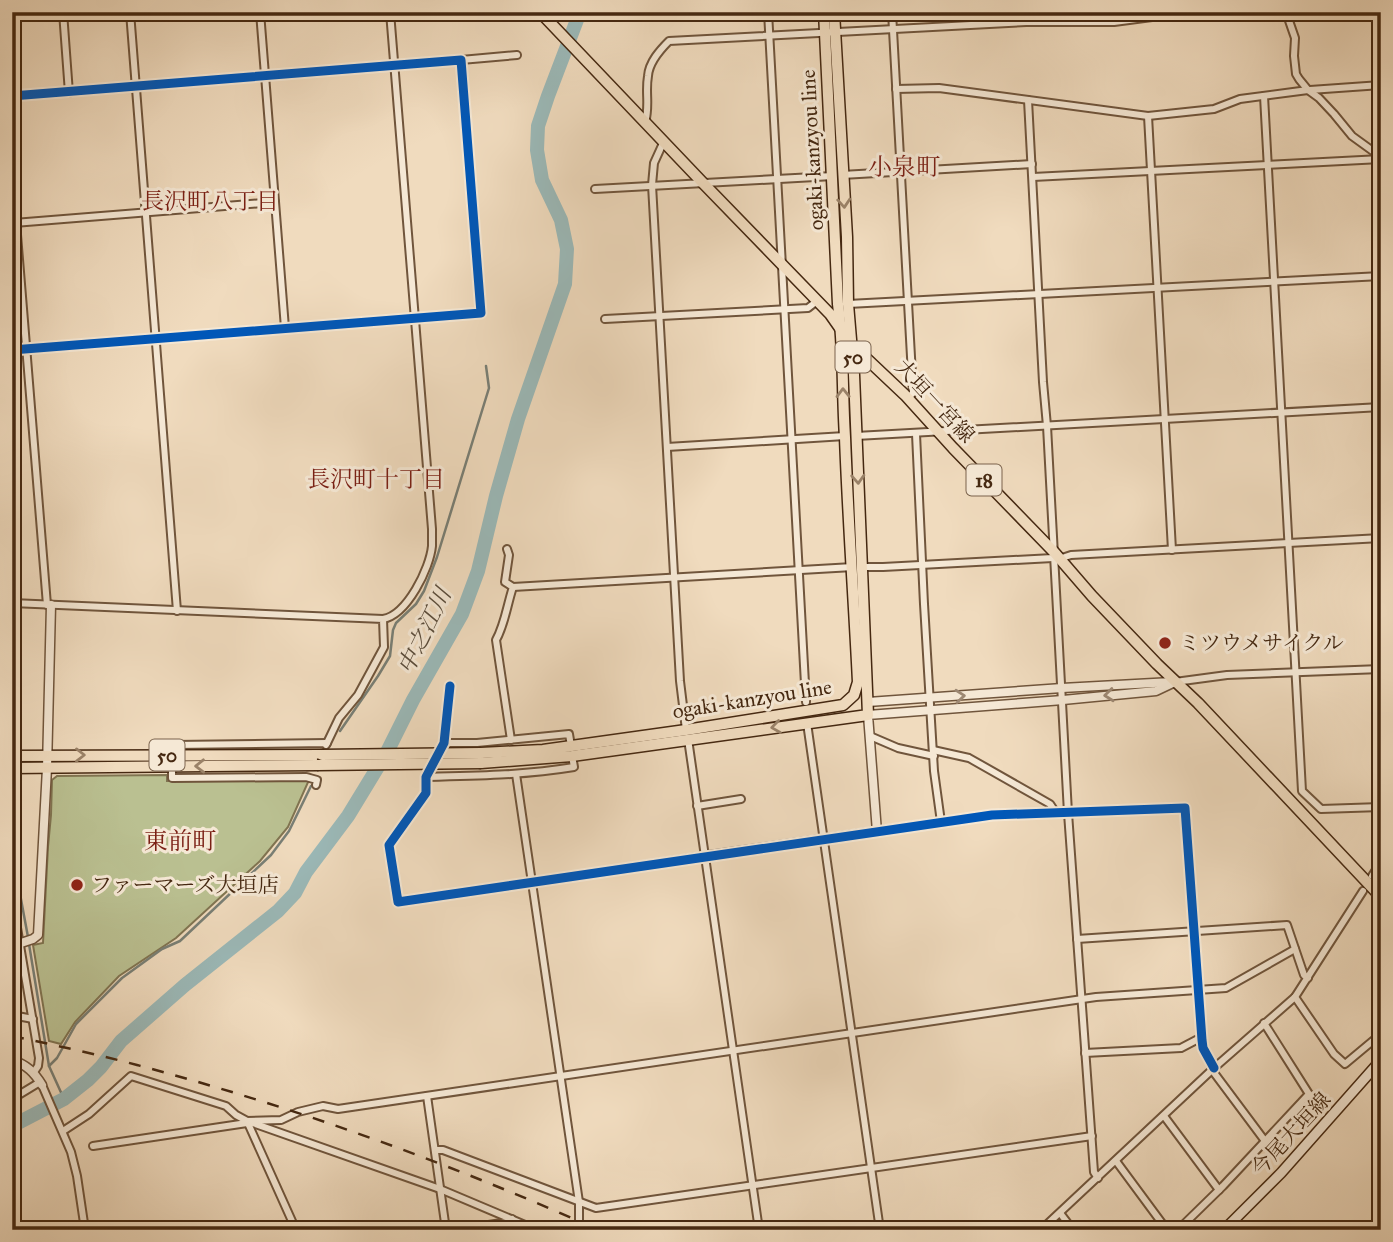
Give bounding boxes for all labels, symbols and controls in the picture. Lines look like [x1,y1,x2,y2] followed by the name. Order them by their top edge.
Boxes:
[795,69,829,231] street label: ogaki-kanzyou line
[868,152,940,182] district label: 小泉町
[141,187,279,215] district label: 長沢町八丁目
[836,197,851,208] one-way arrow
[836,342,870,372] road number: 50
[890,354,980,448] street label: 大垣一宮線
[836,387,851,398] one-way arrow
[967,464,1002,495] road number: 18
[307,465,445,493] district label: 長沢町十丁目
[851,474,866,485] one-way arrow
[391,581,458,678] water label: 中之江川
[1179,630,1344,656] place label: ミツウメサイクル
[1157,635,1173,651] marker: ミツウメサイクル
[671,674,834,724] street label: ogaki-kanzyou line
[1104,687,1115,702] one-way arrow
[955,689,966,704] one-way arrow
[771,720,782,735] one-way arrow
[150,740,184,770] road number: 50
[76,747,86,763] one-way arrow
[194,758,204,774] one-way arrow
[144,826,216,856] district label: 東前町
[91,872,279,898] place label: ファーマーズ大垣店
[69,877,85,893] marker: ファーマーズ大垣店
[1246,1087,1336,1181] street label: 今尾大垣線

